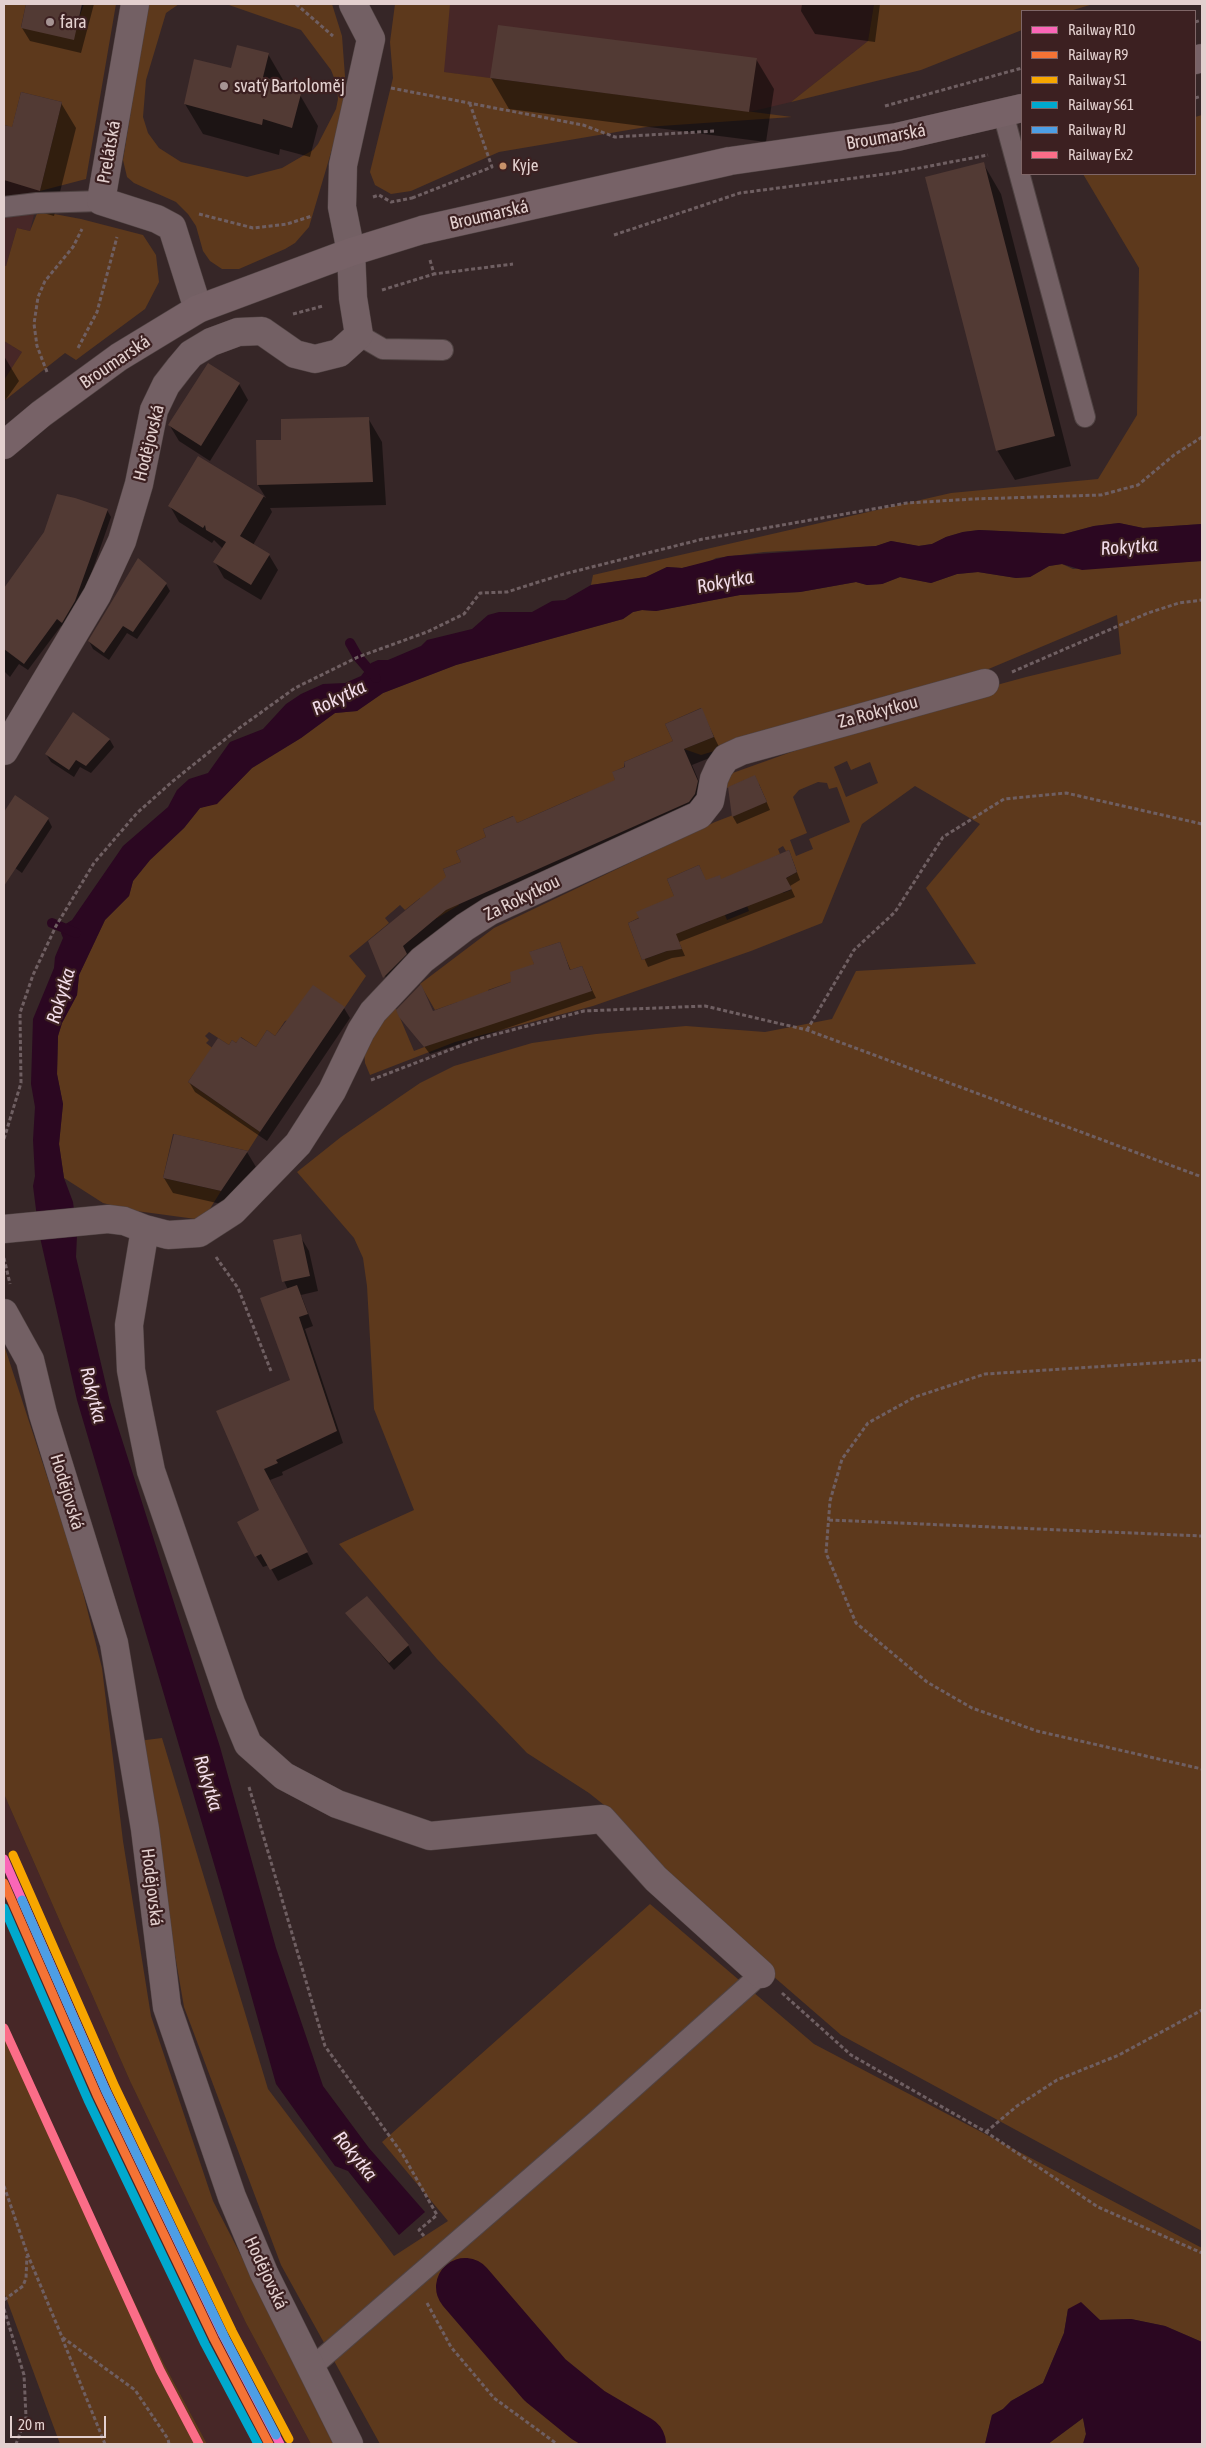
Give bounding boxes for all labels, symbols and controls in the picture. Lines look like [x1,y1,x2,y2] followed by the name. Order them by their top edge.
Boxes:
[1021,10,1196,175] legend
[60,11,87,33] place label: fara
[44,16,56,28] marker: fara
[1068,21,1135,38] text: Railway R10
[1068,46,1128,63] text: Railway R9
[1068,71,1127,88] text: Railway S1
[234,75,345,97] place label: svatý Bartoloměj
[218,80,230,92] marker: svatý Bartoloměj
[1068,96,1134,113] text: Railway S61
[93,119,125,185] street label: Prelátská
[845,119,927,155] street label: Broumarská
[1068,121,1126,138] text: Railway RJ
[1068,146,1133,163] text: Railway Ex2
[512,156,538,176] place label: Kyje
[498,161,508,171] marker: Kyje
[447,195,531,235] street label: Broumarská
[76,331,154,393] street label: Broumarská
[129,402,169,484] street label: Hodějovská
[1100,534,1158,560] water label: Rokytka
[695,565,755,599] water label: Rokytka
[308,675,370,721] water label: Rokytka
[836,691,920,733] street label: Za Rokytkou
[481,870,563,926] street label: Za Rokytkou
[42,965,80,1027] water label: Rokytka
[75,1365,111,1425] water label: Rokytka
[45,1451,89,1533] street label: Hodějovská
[189,1752,227,1814] water label: Rokytka
[137,1847,167,1927] street label: Hodějovská
[328,2127,382,2185] water label: Rokytka
[240,2233,292,2313] street label: Hodějovská
[12,2406,109,2438] scale bar
[18,2416,45,2433] text: 20 m

